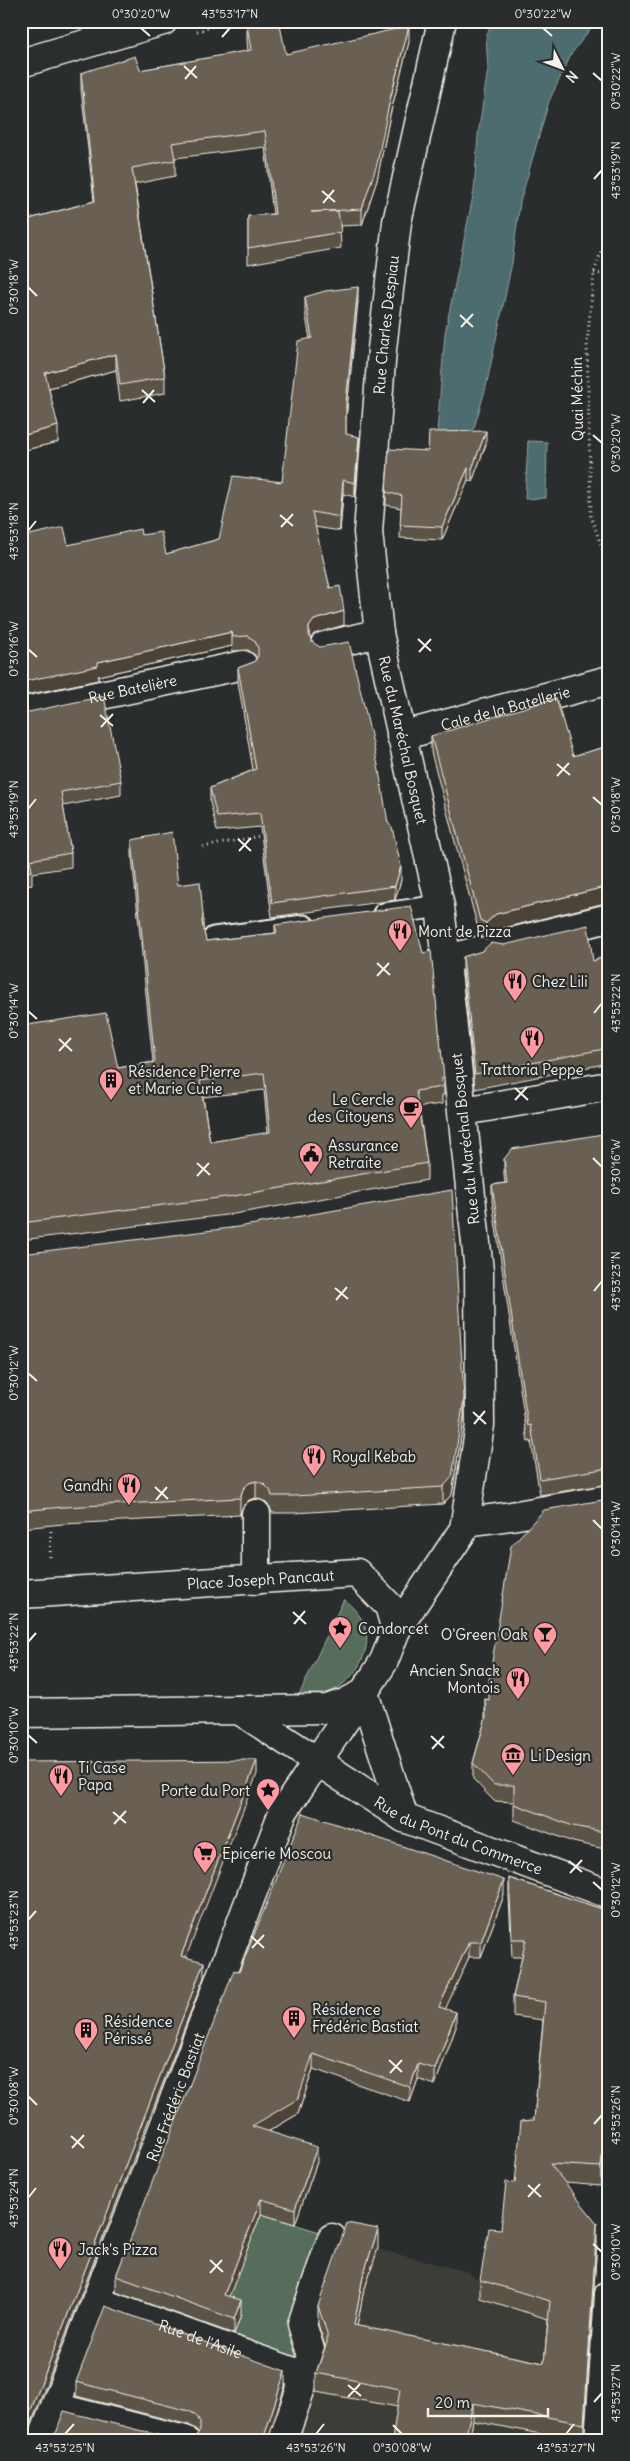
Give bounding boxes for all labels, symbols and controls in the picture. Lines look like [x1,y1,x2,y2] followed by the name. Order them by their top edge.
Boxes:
[112,6,170,21] text: 0°30'20"W
[202,6,258,21] text: 43°53'17"N
[514,6,572,21] text: 0°30'22"W
[538,42,588,92] north arrow
[608,52,623,110] text: 0°30'22"W
[562,67,582,86] text: N
[608,141,623,199] text: 43°53'19"N
[369,254,403,395] street label: Rue Charles Despiau
[6,259,21,315] text: 0°30'18"W
[567,357,587,441] street label: Quai Méchin
[608,414,623,472] text: 0°30'20"W
[6,502,21,560] text: 43°53'18"N
[6,621,21,677] text: 0°30'16"W
[374,654,432,826] street label: Rue du Maréchal Bosquet
[87,670,178,707] street label: Rue Batelière
[439,681,572,734] street label: Cale de la Batellerie
[608,777,623,833] text: 0°30'18"W
[6,780,21,838] text: 43°53'19"N
[387,918,413,952] restaurant icon: Mont de Pizza
[418,922,512,941] place label: Mont de Pizza
[502,968,528,1002] restaurant icon: Chez Lili
[532,972,588,991] place label: Chez Lili
[608,973,623,1033] text: 43°53'22"N
[6,983,21,1039] text: 0°30'14"W
[519,1025,545,1059] restaurant icon: Trattoria Peppe
[447,1052,483,1226] street label: Rue du Maréchal Bosquet
[480,1060,584,1079] place label: Trattoria Peppe
[128,1062,240,1098] place label: Résidence Pierre et Marie Curie
[98,1067,124,1101] building icon: Résidence Pierre et Marie Curie
[308,1090,394,1126] place label: Le Cercle des Citoyens
[398,1095,424,1129] cafe icon: Le Cercle des Citoyens
[328,1136,399,1172] place label: Assurance Retraite
[608,1139,623,1195] text: 0°30'16"W
[298,1141,324,1175] public building icon: Assurance Retraite
[608,1251,623,1311] text: 43°53'23"N
[6,1345,21,1401] text: 0°30'12"W
[301,1443,327,1477] restaurant icon: Royal Kebab
[332,1447,416,1466] place label: Royal Kebab
[116,1472,142,1506] restaurant icon: Gandhi
[63,1476,112,1495] place label: Gandhi
[608,1501,623,1557] text: 0°30'14"W
[186,1565,335,1593] street label: Place Joseph Pancaut
[6,1612,21,1672] text: 43°53'22"N
[327,1615,353,1649] place icon: Condorcet
[358,1619,429,1638] place label: Condorcet
[532,1621,558,1655] bar icon: O'Green Oak
[441,1625,528,1644] place label: O'Green Oak
[410,1661,500,1697] place label: Ancien Snack Montois
[505,1666,531,1700] restaurant icon: Ancien Snack Montois
[6,1707,21,1763] text: 0°30'10"W
[500,1742,526,1776] museum icon: Li Design
[530,1746,591,1765] place label: Li Design
[78,1758,126,1794] place label: Ti Case Papa
[48,1763,74,1797] restaurant icon: Ti Case Papa
[255,1777,281,1811] place icon: Porte du Port
[161,1781,250,1800] place label: Porte du Port
[371,1792,545,1878] street label: Rue du Pont du Commerce
[192,1840,218,1874] supermarket icon: Epicerie Moscou
[222,1844,331,1863] place label: Epicerie Moscou
[608,1862,623,1918] text: 0°30'12"W
[6,1890,21,1950] text: 43°53'23"N
[312,2000,418,2036] place label: Résidence Frédéric Bastiat
[281,2005,307,2039] building icon: Résidence Frédéric Bastiat
[104,2012,172,2048] place label: Résidence Périssé
[73,2017,99,2051] building icon: Résidence Périssé
[142,2030,208,2164] street label: Rue Frédéric Bastiat
[6,2067,21,2125] text: 0°30'08"W
[608,2085,623,2145] text: 43°53'26"N
[6,2168,21,2228] text: 43°53'24"N
[608,2224,623,2280] text: 0°30'10"W
[47,2236,73,2270] restaurant icon: Jack's Pizza
[78,2240,158,2259] place label: Jack's Pizza
[156,2315,245,2362] street label: Rue de l'Asile
[608,2364,623,2422] text: 43°53'27"N
[428,2386,548,2418] scale bar
[435,2393,470,2412] text: 20 m
[35,2440,95,2455] text: 43°53'25"N
[286,2440,346,2455] text: 43°53'26"N
[373,2440,431,2455] text: 0°30'08"W
[537,2440,595,2455] text: 43°53'27"N

